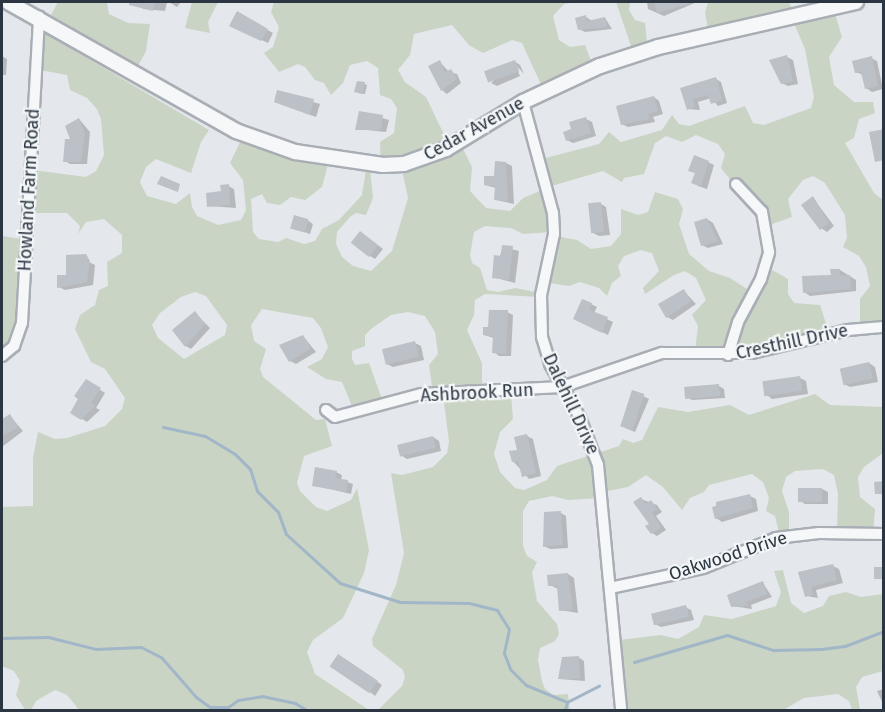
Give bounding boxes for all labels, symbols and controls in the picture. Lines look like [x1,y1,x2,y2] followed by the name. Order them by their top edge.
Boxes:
[420,93,528,165] street label: Cedar Avenue
[14,108,44,272] street label: Howland Farm Road
[734,320,850,364] street label: Cresthill Drive
[538,350,604,458] street label: Dalehill Drive
[420,379,534,407] street label: Ashbrook Run
[666,527,790,585] street label: Oakwood Drive

